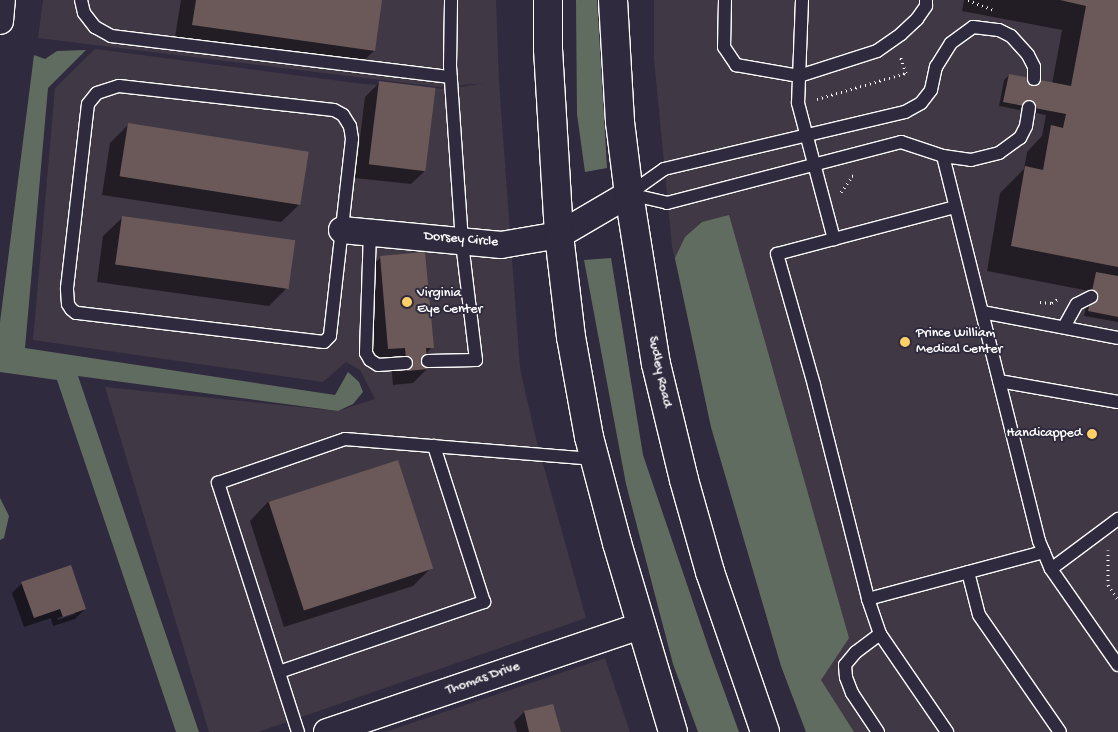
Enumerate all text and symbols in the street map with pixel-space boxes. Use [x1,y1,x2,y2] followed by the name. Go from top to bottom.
[423,228,499,252] street label: Dorsey Circle
[417,286,483,318] place label: Virginia Eye Center
[401,296,413,308] marker: Virginia Eye Center
[916,326,1002,358] place label: Prince William Medical Center
[643,335,675,409] street label: Sudley Road
[898,335,912,349] marker: Prince William Medical Center
[1007,426,1082,442] place label: Handicapped
[1086,428,1098,440] marker: Handicapped
[444,659,522,699] street label: Thomas Drive

